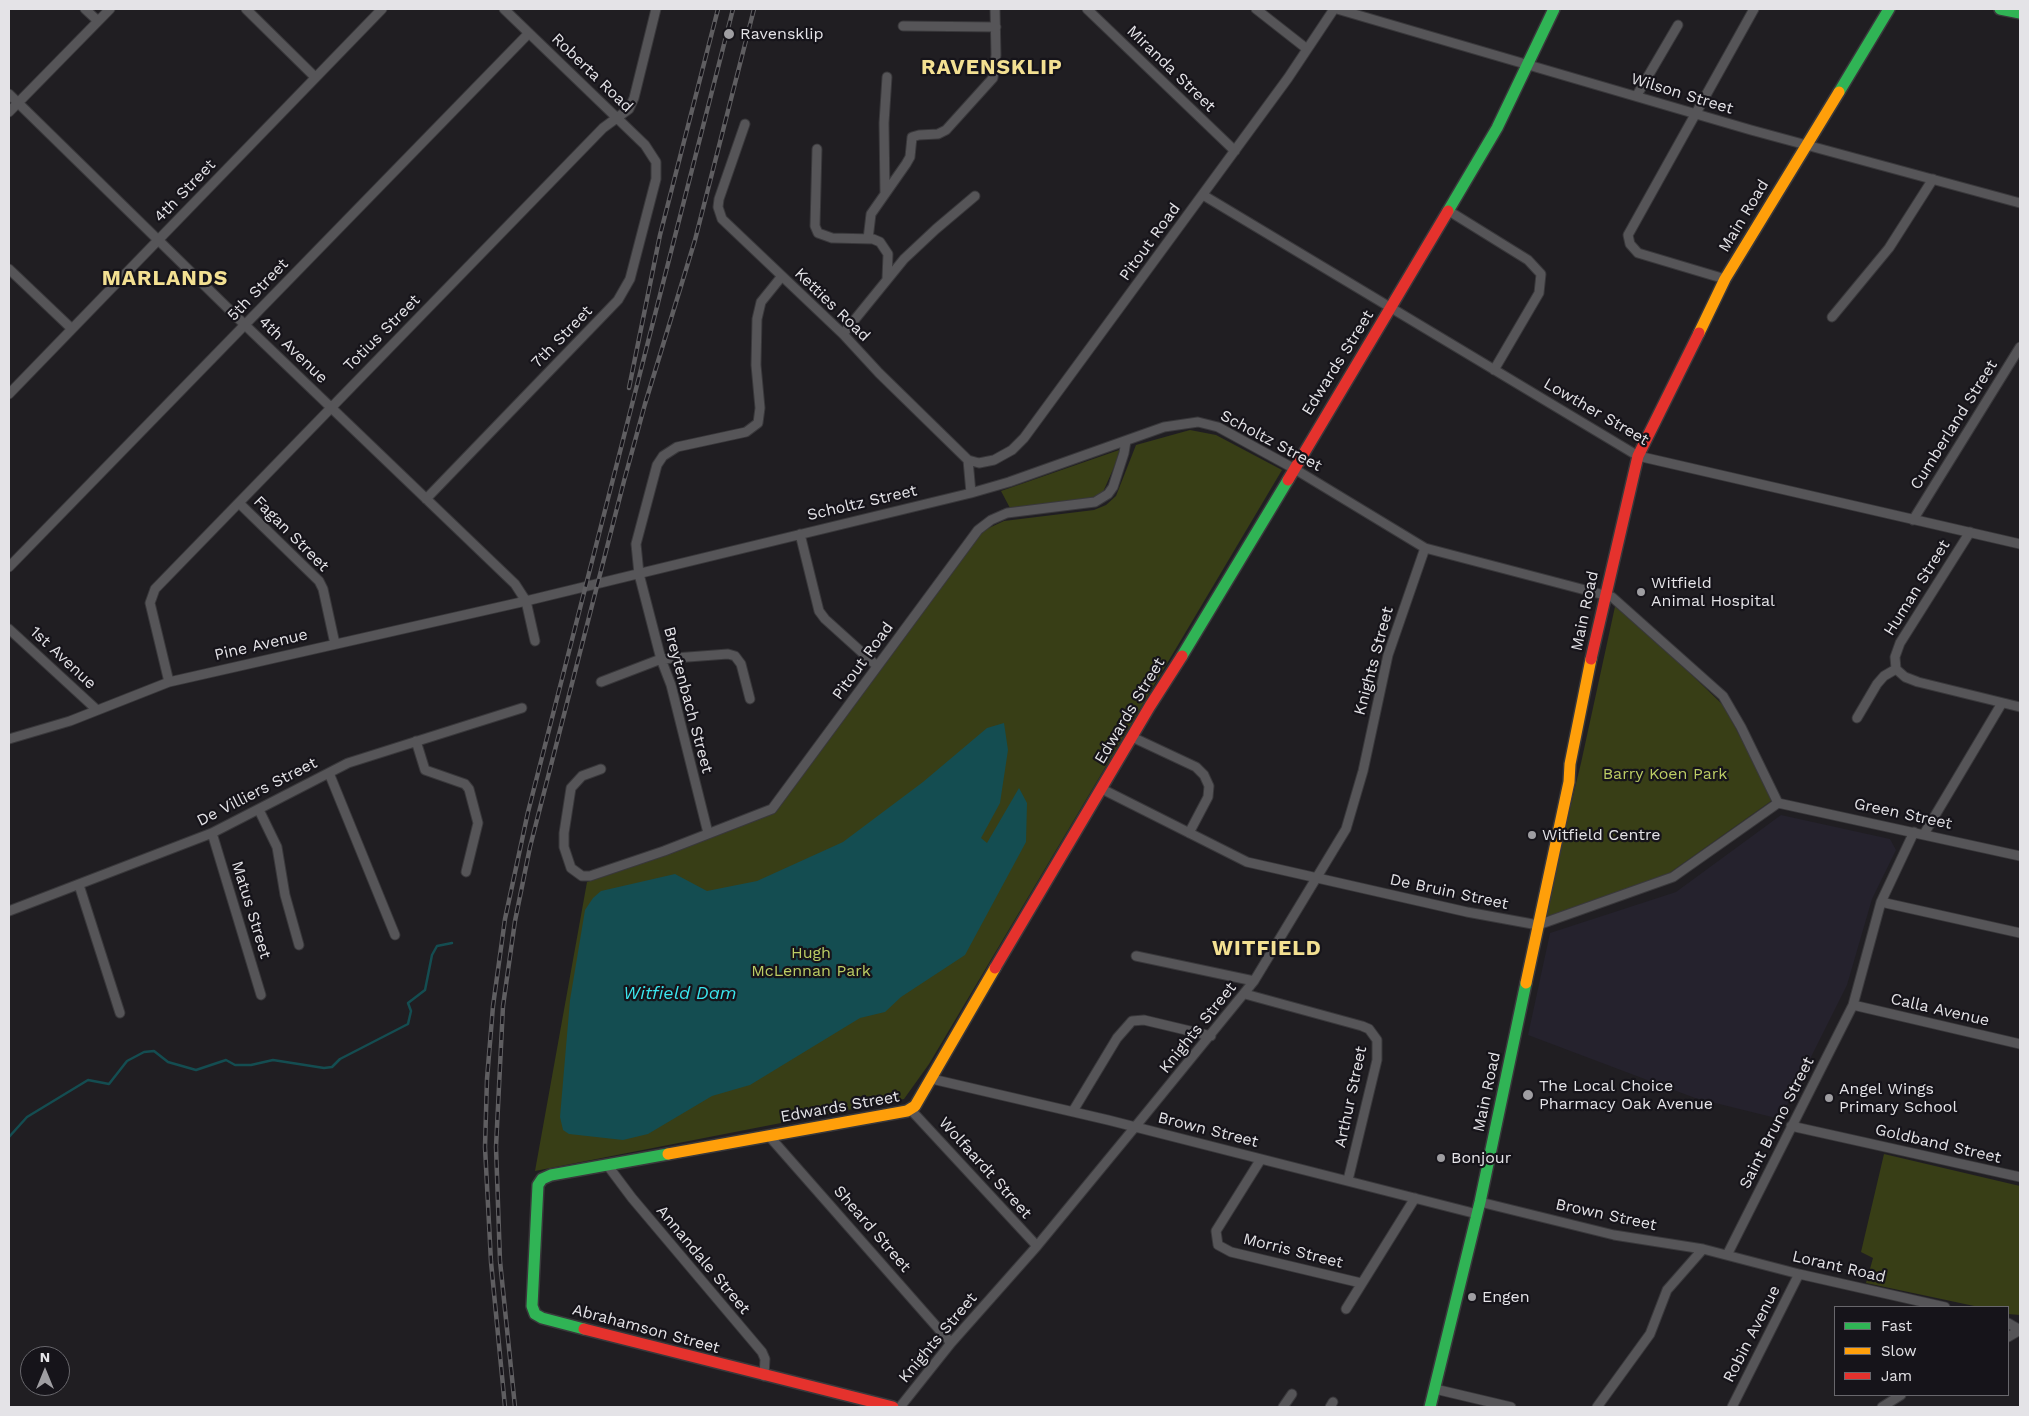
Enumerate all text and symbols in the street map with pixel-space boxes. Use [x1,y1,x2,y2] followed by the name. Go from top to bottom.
[1123,22,1219,116] street label: Miranda Street
[740,24,824,44] place label: Ravensklip
[722,27,736,41] marker: Ravensklip
[547,29,637,117] street label: Roberta Road
[920,55,1064,81] district label: RAVENSKLIP
[1628,69,1736,119] street label: Wilson Street
[150,156,220,226] street label: 4th Street
[1715,176,1773,256] street label: Main Road
[1115,199,1185,285] street label: Pitout Road
[223,255,293,325] street label: 5th Street
[790,264,874,346] street label: Ketties Road
[101,266,229,292] district label: MARLANDS
[340,291,424,375] street label: Totius Street
[528,302,596,372] street label: 7th Street
[1298,307,1378,419] street label: Edwards Street
[255,312,331,388] street label: 4th Avenue
[1906,357,2002,493] street label: Cumberland Street
[1540,374,1652,450] street label: Lowther Street
[1217,406,1325,476] street label: Scholtz Street
[805,481,919,525] street label: Scholtz Street
[249,492,333,576] street label: Fagan Street
[1880,537,1954,639] street label: Human Street
[1567,569,1603,653] street label: Main Road
[1651,573,1775,611] place label: Witfield Animal Hospital
[1635,586,1647,598] marker: Witfield Animal Hospital
[1350,605,1398,717] street label: Knights Street
[828,618,898,704] street label: Pitout Road
[26,623,100,693] street label: 1st Avenue
[659,624,717,776] street label: Breytenbach Street
[212,625,310,665] street label: Pine Avenue
[1091,654,1169,768] street label: Edwards Street
[194,753,320,831] street label: De Villiers Street
[1603,764,1727,784] park label: Barry Koen Park
[1852,794,1954,834] street label: Green Street
[1542,825,1660,845] place label: Witfield Centre
[1526,829,1538,841] marker: Witfield Centre
[227,859,275,961] street label: Matus Street
[1388,870,1510,914] street label: De Bruin Street
[1211,936,1323,962] district label: WITFIELD
[751,943,871,981] park label: Hugh McLennan Park
[1155,979,1241,1077] street label: Knights Street
[623,983,737,1005] water label: Witfield Dam
[1889,989,1991,1031] street label: Calla Avenue
[1331,1045,1371,1149] street label: Arthur Street
[1469,1050,1505,1134] street label: Main Road
[1735,1054,1819,1192] street label: Saint Bruno Street
[1539,1076,1713,1114] place label: The Local Choice Pharmacy Oak Avenue
[1839,1079,1957,1117] place label: Angel Wings Primary School
[779,1087,901,1127] street label: Edwards Street
[1521,1088,1535,1102] marker: The Local Choice Pharmacy Oak Avenue
[1823,1092,1835,1104] marker: Angel Wings Primary School
[1156,1108,1260,1152] street label: Brown Street
[934,1113,1036,1223] street label: Wolfaardt Street
[1873,1120,2003,1168] street label: Goldband Street
[1451,1148,1511,1168] place label: Bonjour
[1435,1152,1447,1164] marker: Bonjour
[829,1182,915,1276] street label: Sheard Street
[1554,1195,1658,1235] street label: Brown Street
[652,1202,754,1318] street label: Annandale Street
[1241,1229,1345,1273] street label: Morris Street
[1790,1247,1888,1287] street label: Lorant Road
[1719,1282,1785,1386] street label: Robin Avenue
[1482,1287,1530,1307] place label: Engen
[895,1289,981,1387] street label: Knights Street
[1466,1291,1478,1303] marker: Engen
[570,1300,722,1358] street label: Abrahamson Street
[1834,1306,2009,1396] legend
[1881,1317,1912,1335] text: Fast
[1881,1342,1917,1360] text: Slow
[20,1346,70,1396] north arrow
[40,1349,50,1365] text: N
[1881,1367,1912,1385] text: Jam

